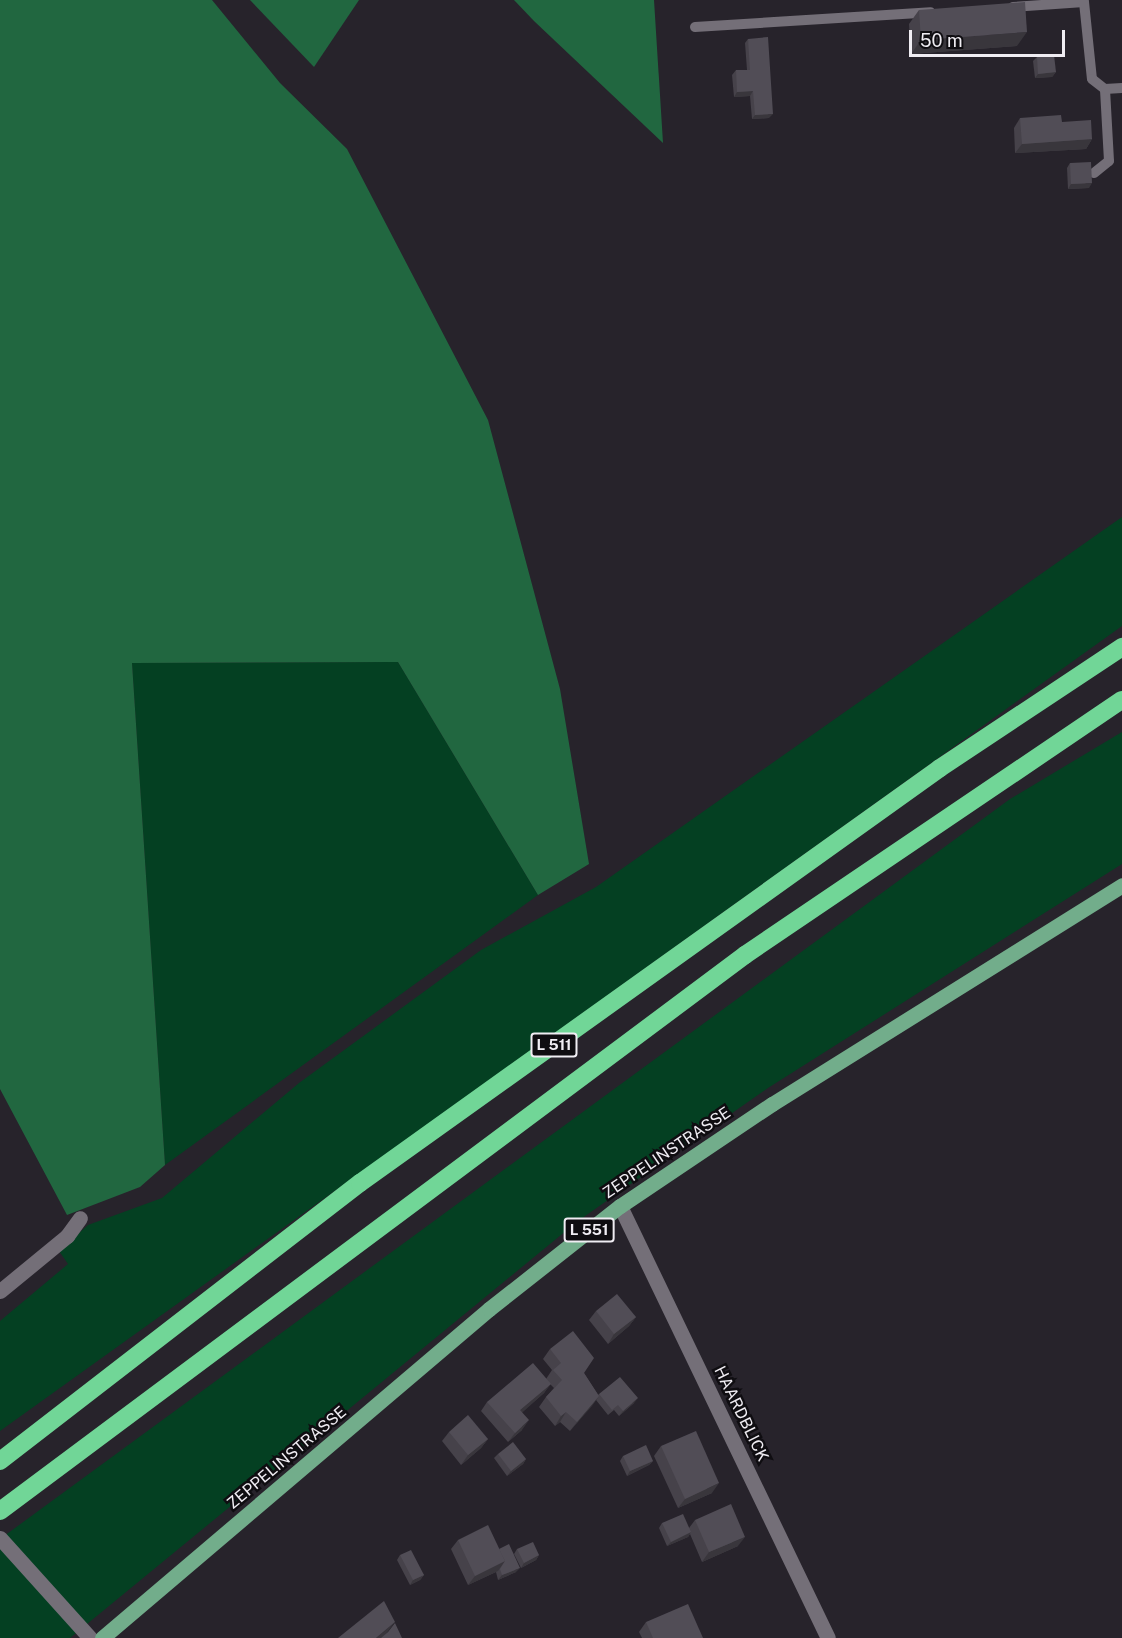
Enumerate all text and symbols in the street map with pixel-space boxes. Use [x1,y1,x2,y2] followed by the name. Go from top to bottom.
[912,18,1068,56] scale bar
[920,30,963,51] text: 50 m
[530,1033,578,1057] road number: L 511
[600,1103,734,1203] street label: ZEPPELINSTRASSE
[564,1218,614,1242] road number: L 551
[710,1363,772,1465] street label: HAARDBLICK
[223,1402,351,1514] street label: ZEPPELINSTRASSE

